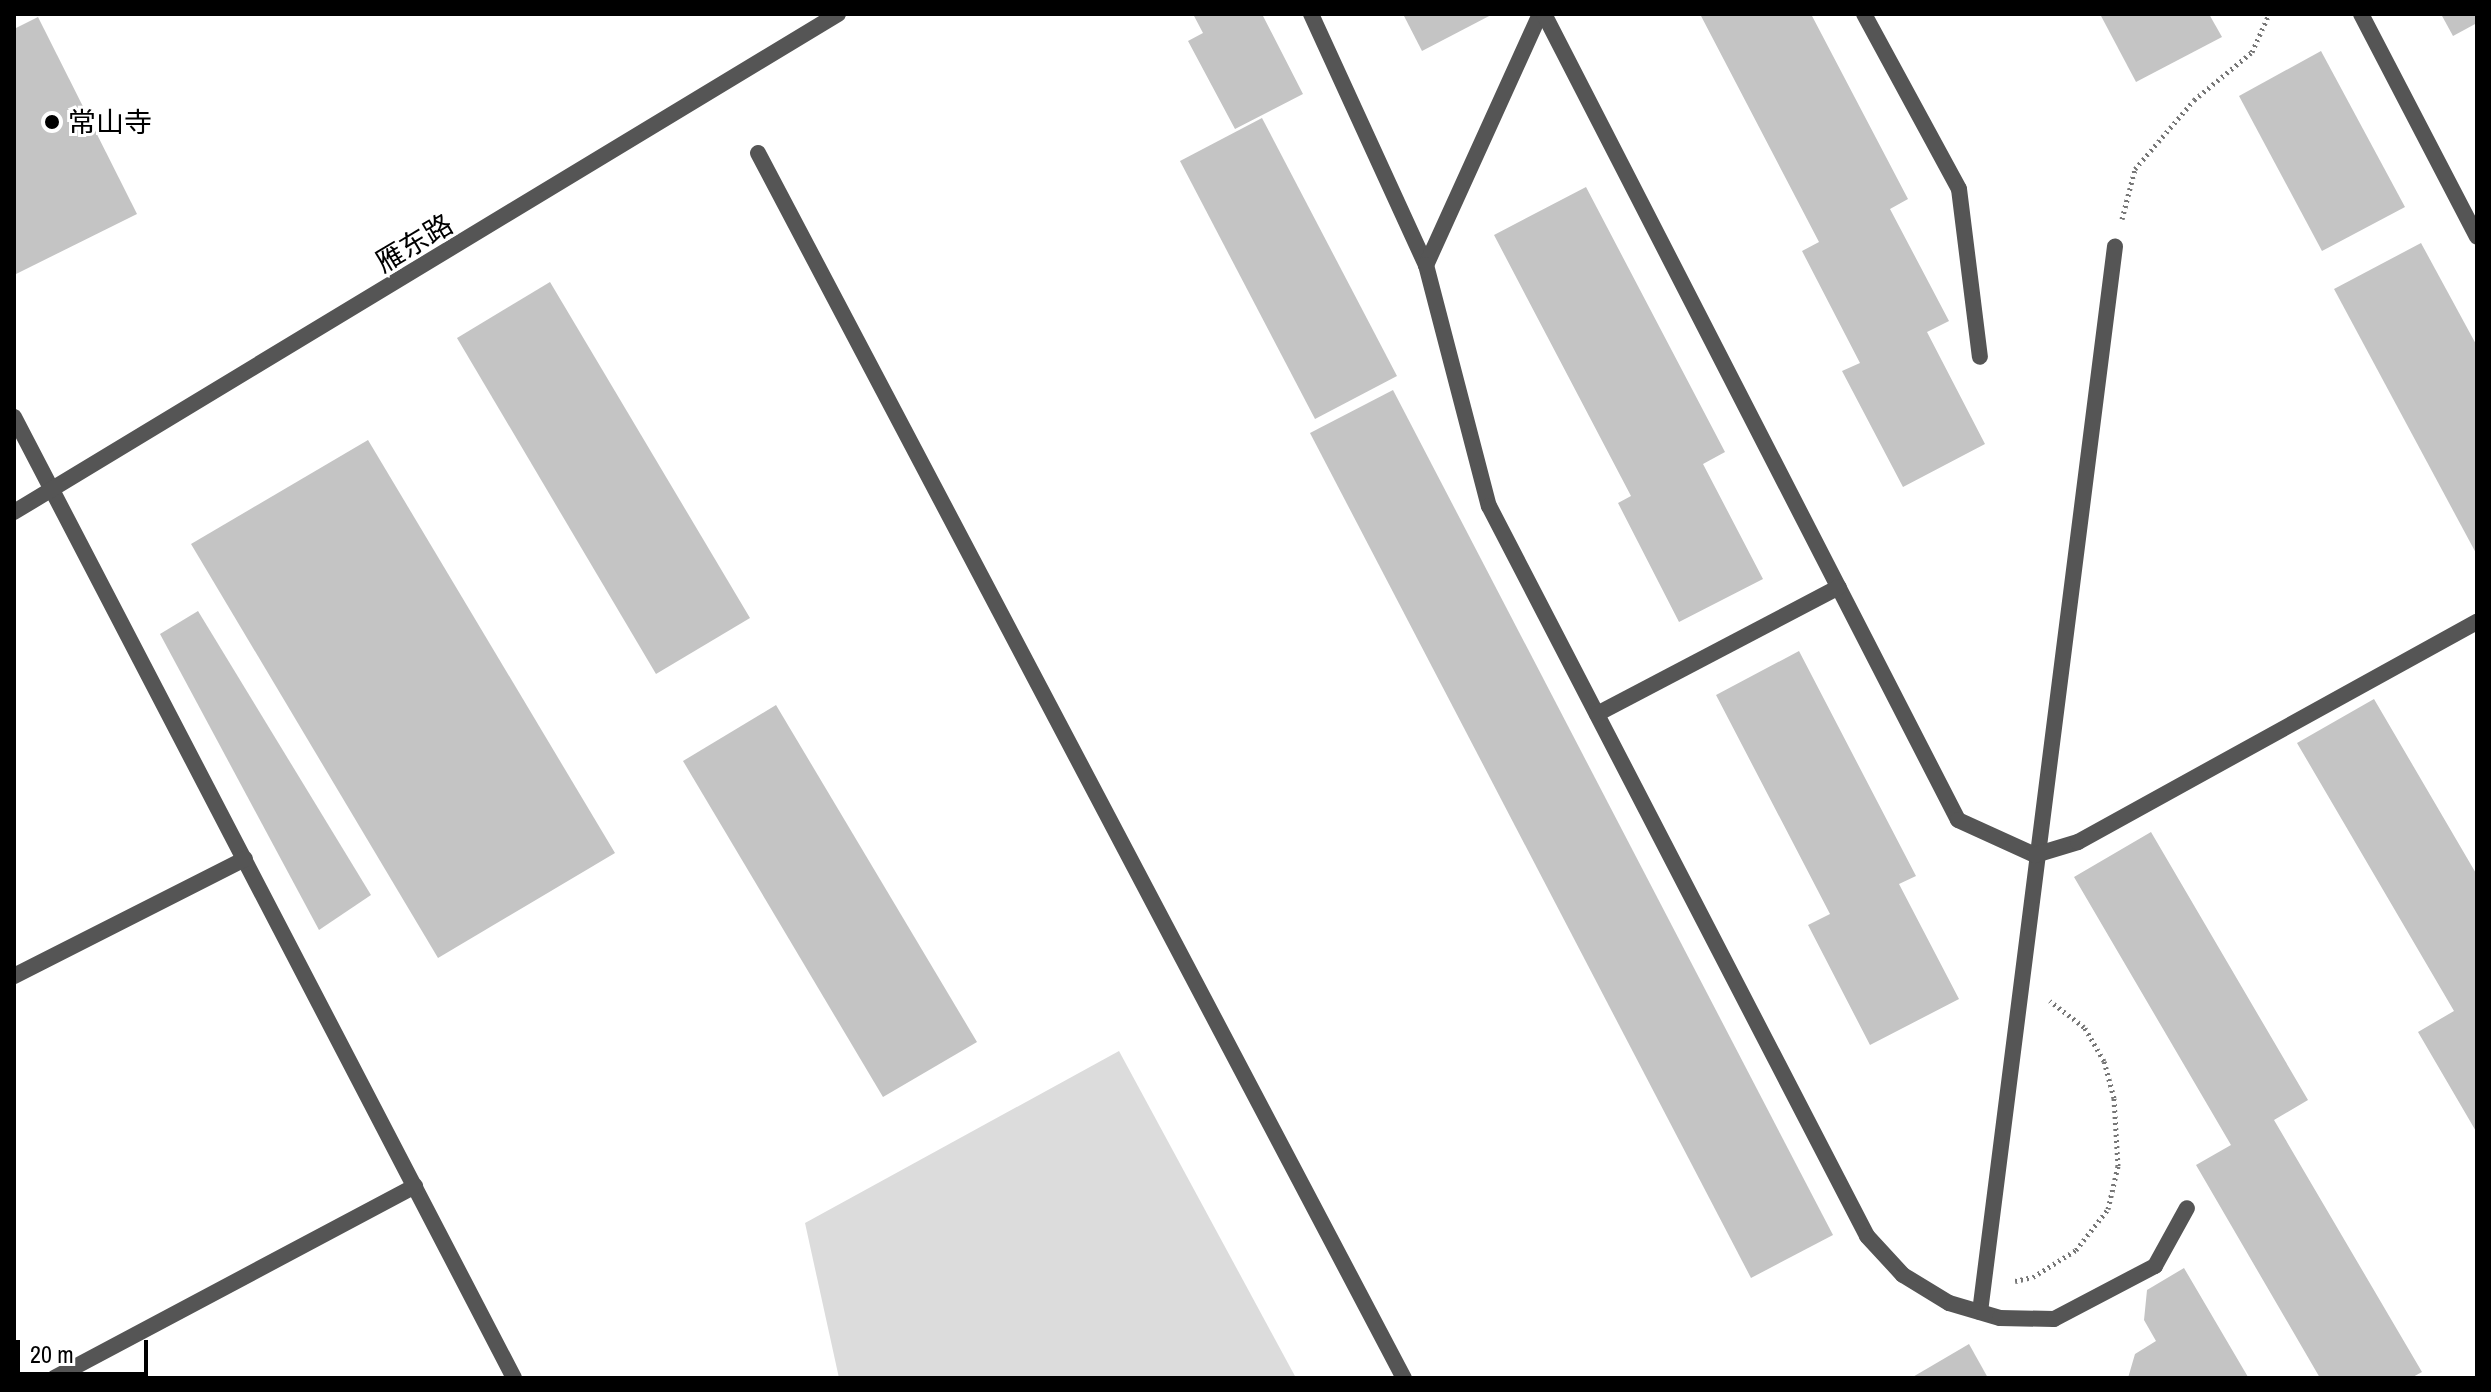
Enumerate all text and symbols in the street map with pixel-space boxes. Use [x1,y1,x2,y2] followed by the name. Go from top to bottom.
[68,105,152,139] place label: 常山寺
[43,113,61,131] marker: 常山寺
[369,207,459,279] street label: 雁东路
[20,1324,152,1374] scale bar
[30,1338,74,1370] text: 20 m

